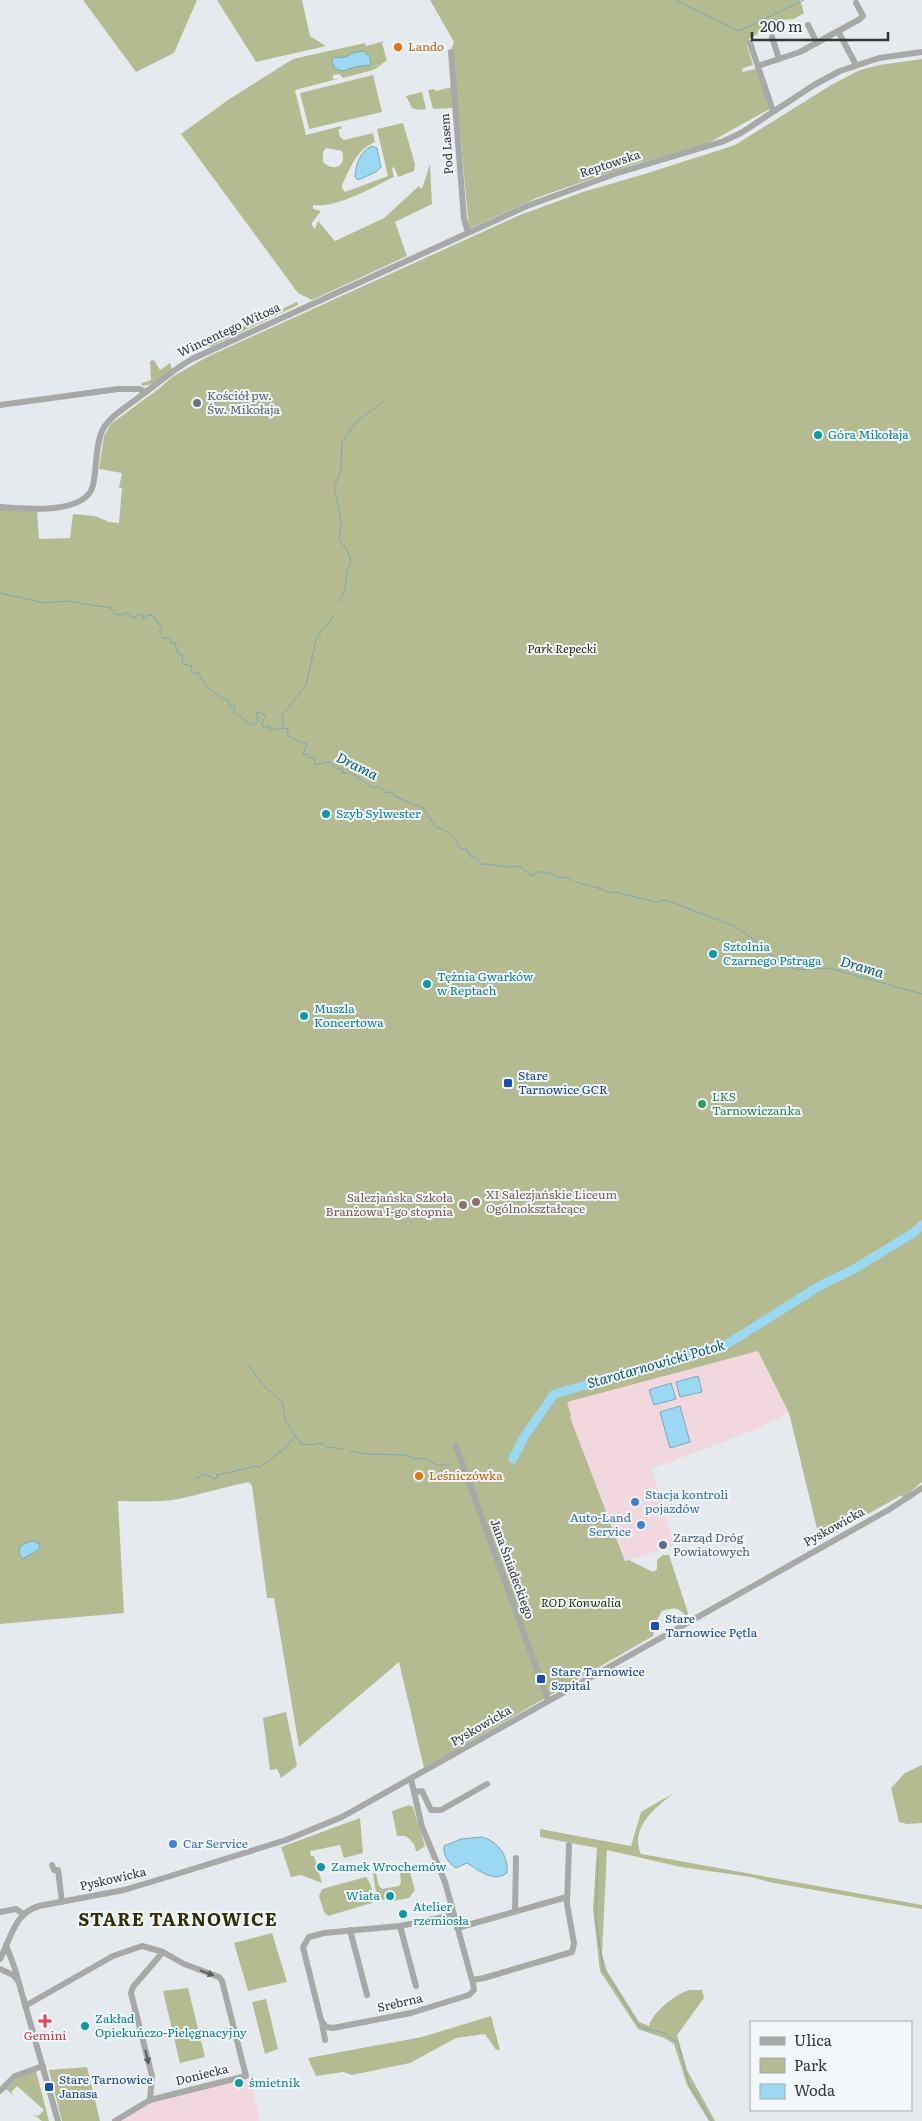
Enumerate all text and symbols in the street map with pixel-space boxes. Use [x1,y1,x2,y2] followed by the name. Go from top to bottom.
[752,10,888,42] scale bar
[760,14,803,37] text: 200 m
[408,37,444,55] place label: Lando
[392,41,404,53] marker: Lando
[435,113,457,175] street label: Pod Lasem
[577,145,643,181] street label: Reptowska
[174,297,283,361] street label: Wincentego Witosa
[207,386,281,418] place label: Kościół pw. Św. Mikołaja
[191,397,203,409] marker: Kościół pw. Św. Mikołaja
[828,425,909,443] place label: Góra Mikołaja
[812,429,824,441] marker: Góra Mikołaja
[527,639,597,657] park label: Park Repecki
[333,746,382,784] water label: Drama
[336,804,421,822] place label: Szyb Sylwester
[320,808,332,820] marker: Szyb Sylwester
[723,937,822,969] place label: Sztolnia Czarnego Pstrąga
[707,948,719,960] marker: Sztolnia Czarnego Pstrąga
[838,950,886,982] water label: Drama
[437,967,534,999] place label: Tężnia Gwarków w Reptach
[421,978,433,990] marker: Tężnia Gwarków w Reptach
[314,999,384,1031] place label: Muszla Koncertowa
[298,1010,310,1022] marker: Muszla Koncertowa
[518,1066,608,1098] place label: Stare Tarnowice GCR
[502,1077,514,1089] marker: Stare Tarnowice GCR
[712,1087,802,1119] place label: LKS Tarnowiczanka
[696,1098,708,1110] marker: LKS Tarnowiczanka
[486,1185,618,1217] place label: XI Salezjańskie Liceum Ogólnokształcące
[326,1188,454,1220] place label: Salezjańska Szkoła Branżowa I-go stopnia
[470,1196,482,1208] marker: XI Salezjańskie Liceum Ogólnokształcące
[457,1199,469,1211] marker: Salezjańska Szkoła Branżowa I-go stopnia
[585,1334,727,1392] water label: Starotarnowicki Potok
[429,1466,503,1484] place label: Leśniczówka
[413,1470,425,1482] marker: Leśniczówka
[645,1485,728,1517] place label: Stacja kontroli pojazdów
[629,1496,641,1508] marker: Stacja kontroli pojazdów
[800,1502,868,1550] street label: Pyskowicka
[570,1508,632,1540] place label: Auto-Land Service
[486,1516,539,1621] street label: Jana Śniadeckiego
[635,1519,647,1531] marker: Auto-Land Service
[673,1528,750,1560] place label: Zarząd Dróg Powiatowych
[657,1539,669,1551] marker: Zarząd Dróg Powiatowych
[541,1593,621,1611] park label: ROD Konwalia
[665,1609,758,1641] place label: Stare Tarnowice Pętla
[649,1620,661,1632] marker: Stare Tarnowice Pętla
[551,1662,645,1694] place label: Stare Tarnowice Szpital
[535,1673,547,1685] marker: Stare Tarnowice Szpital
[447,1700,515,1750] street label: Pyskowicka
[183,1834,248,1852] place label: Car Service
[167,1838,179,1850] marker: Car Service
[331,1857,447,1875] place label: Zamek Wrochemów
[315,1861,327,1873] marker: Zamek Wrochemów
[78,1862,148,1894] street label: Pyskowicka
[346,1886,381,1904] place label: Wiata
[384,1890,396,1902] marker: Wiata
[413,1897,470,1929] place label: Atelier rzemiosła
[78,1905,278,1932] district label: STARE TARNOWICE
[397,1908,409,1920] marker: Atelier rzemiosła
[200,1969,215,1977] one-way arrow
[375,1988,425,2016] street label: Srebrna
[95,2009,247,2041] place label: Zakład Opiekuńczo-Pielęgnacyjny
[39,2015,51,2027] marker: Gemini
[79,2020,91,2032] marker: Zakład Opiekuńczo-Pielęgnacyjny
[750,2021,912,2111] legend
[24,2026,66,2044] place label: Gemini
[794,2028,833,2051] text: Ulica
[143,2049,151,2064] one-way arrow
[794,2053,828,2076] text: Park
[173,2059,231,2089] street label: Doniecka
[59,2070,153,2102] place label: Stare Tarnowice Janasa
[249,2073,301,2091] place label: śmietnik
[233,2077,245,2089] marker: śmietnik
[794,2078,836,2101] text: Woda
[43,2081,55,2093] marker: Stare Tarnowice Janasa

